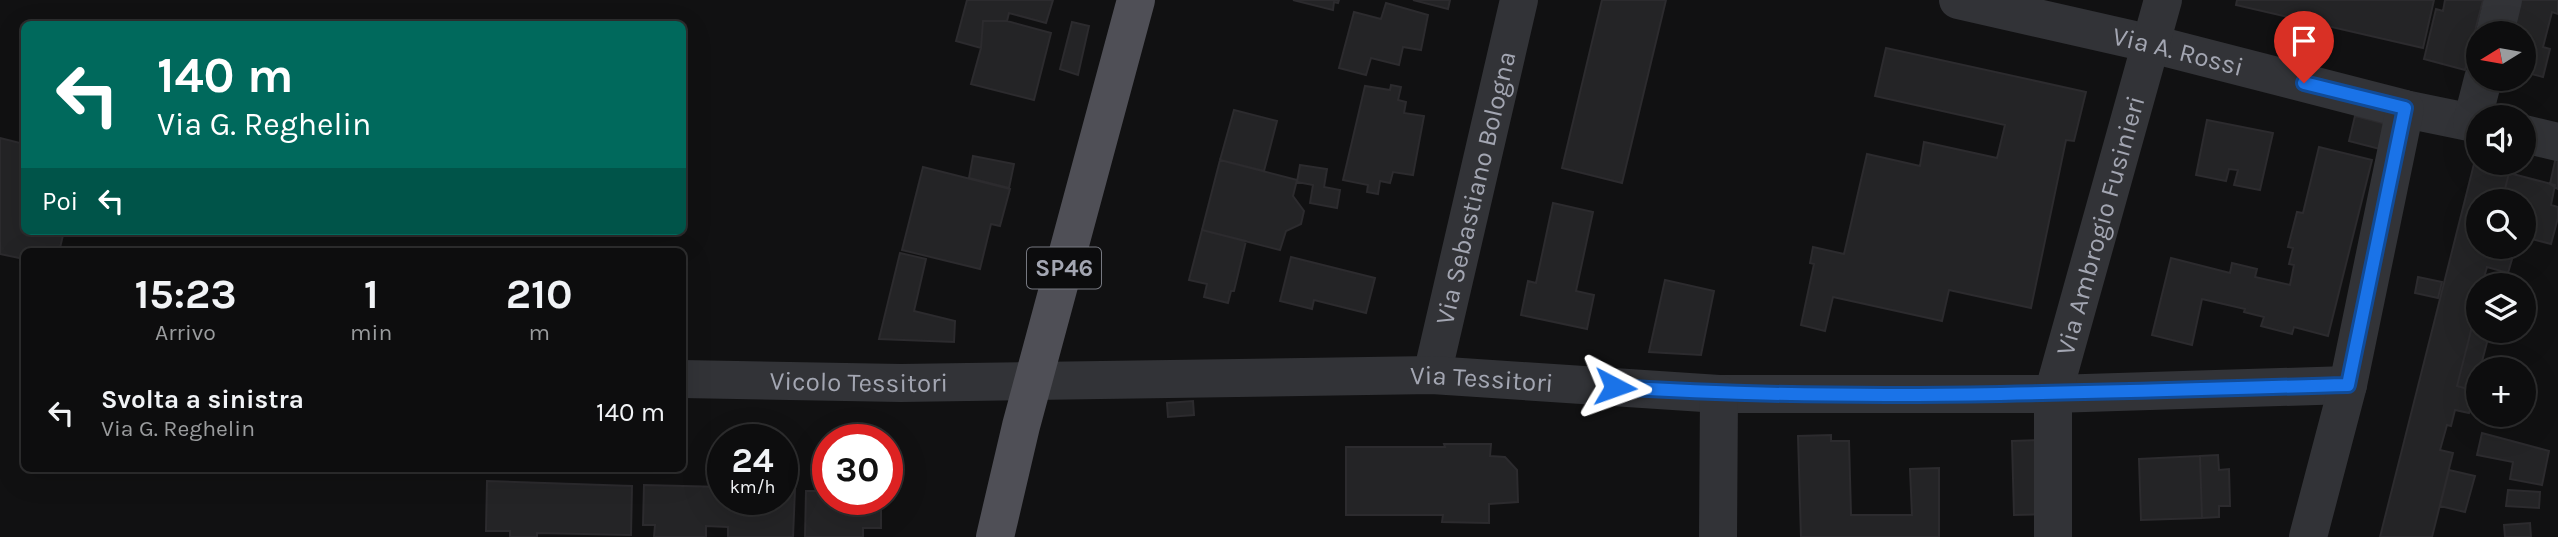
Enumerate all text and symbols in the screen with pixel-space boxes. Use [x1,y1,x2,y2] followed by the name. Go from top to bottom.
[2274,11,2334,83] pin
[2110,21,2247,83] street label: Via A. Rossi
[2466,21,2536,91] north arrow
[2466,21,2536,427] map controls
[2285,22,2323,60] icon: arrive
[157,47,294,104] text: 140 m
[1429,48,1523,328] street label: Via Sebastiano Bologna
[42,49,133,140] icon: left
[2050,92,2152,359] street label: Via Ambrogio Fusinieri
[2466,105,2536,175] button: sound
[157,106,371,143] text: Via G. Reghelin
[92,182,130,220] icon: left
[42,186,78,217] text: Poi
[2466,189,2536,259] button: search
[1027,247,1101,288] road number: SP46
[134,269,237,319] text: 15:23
[364,269,379,319] text: 1
[506,269,573,319] text: 210
[2466,273,2536,343] button: layers
[155,319,216,346] text: Arrivo
[350,319,392,346] text: min
[528,319,550,346] text: m
[1578,350,1652,424] position arrow
[2466,357,2536,427] button: +
[1410,360,1554,399] street label: Via Tessitori
[769,366,948,399] street label: Vicolo Tessitori
[101,384,304,415] text: Svolta a sinistra
[42,394,80,432] icon: left
[596,397,665,428] text: 140 m
[101,415,255,442] text: Via G. Reghelin
[812,424,903,515] speed limit sign: 30
[732,440,774,481] text: 24
[730,476,775,498] text: km/h

